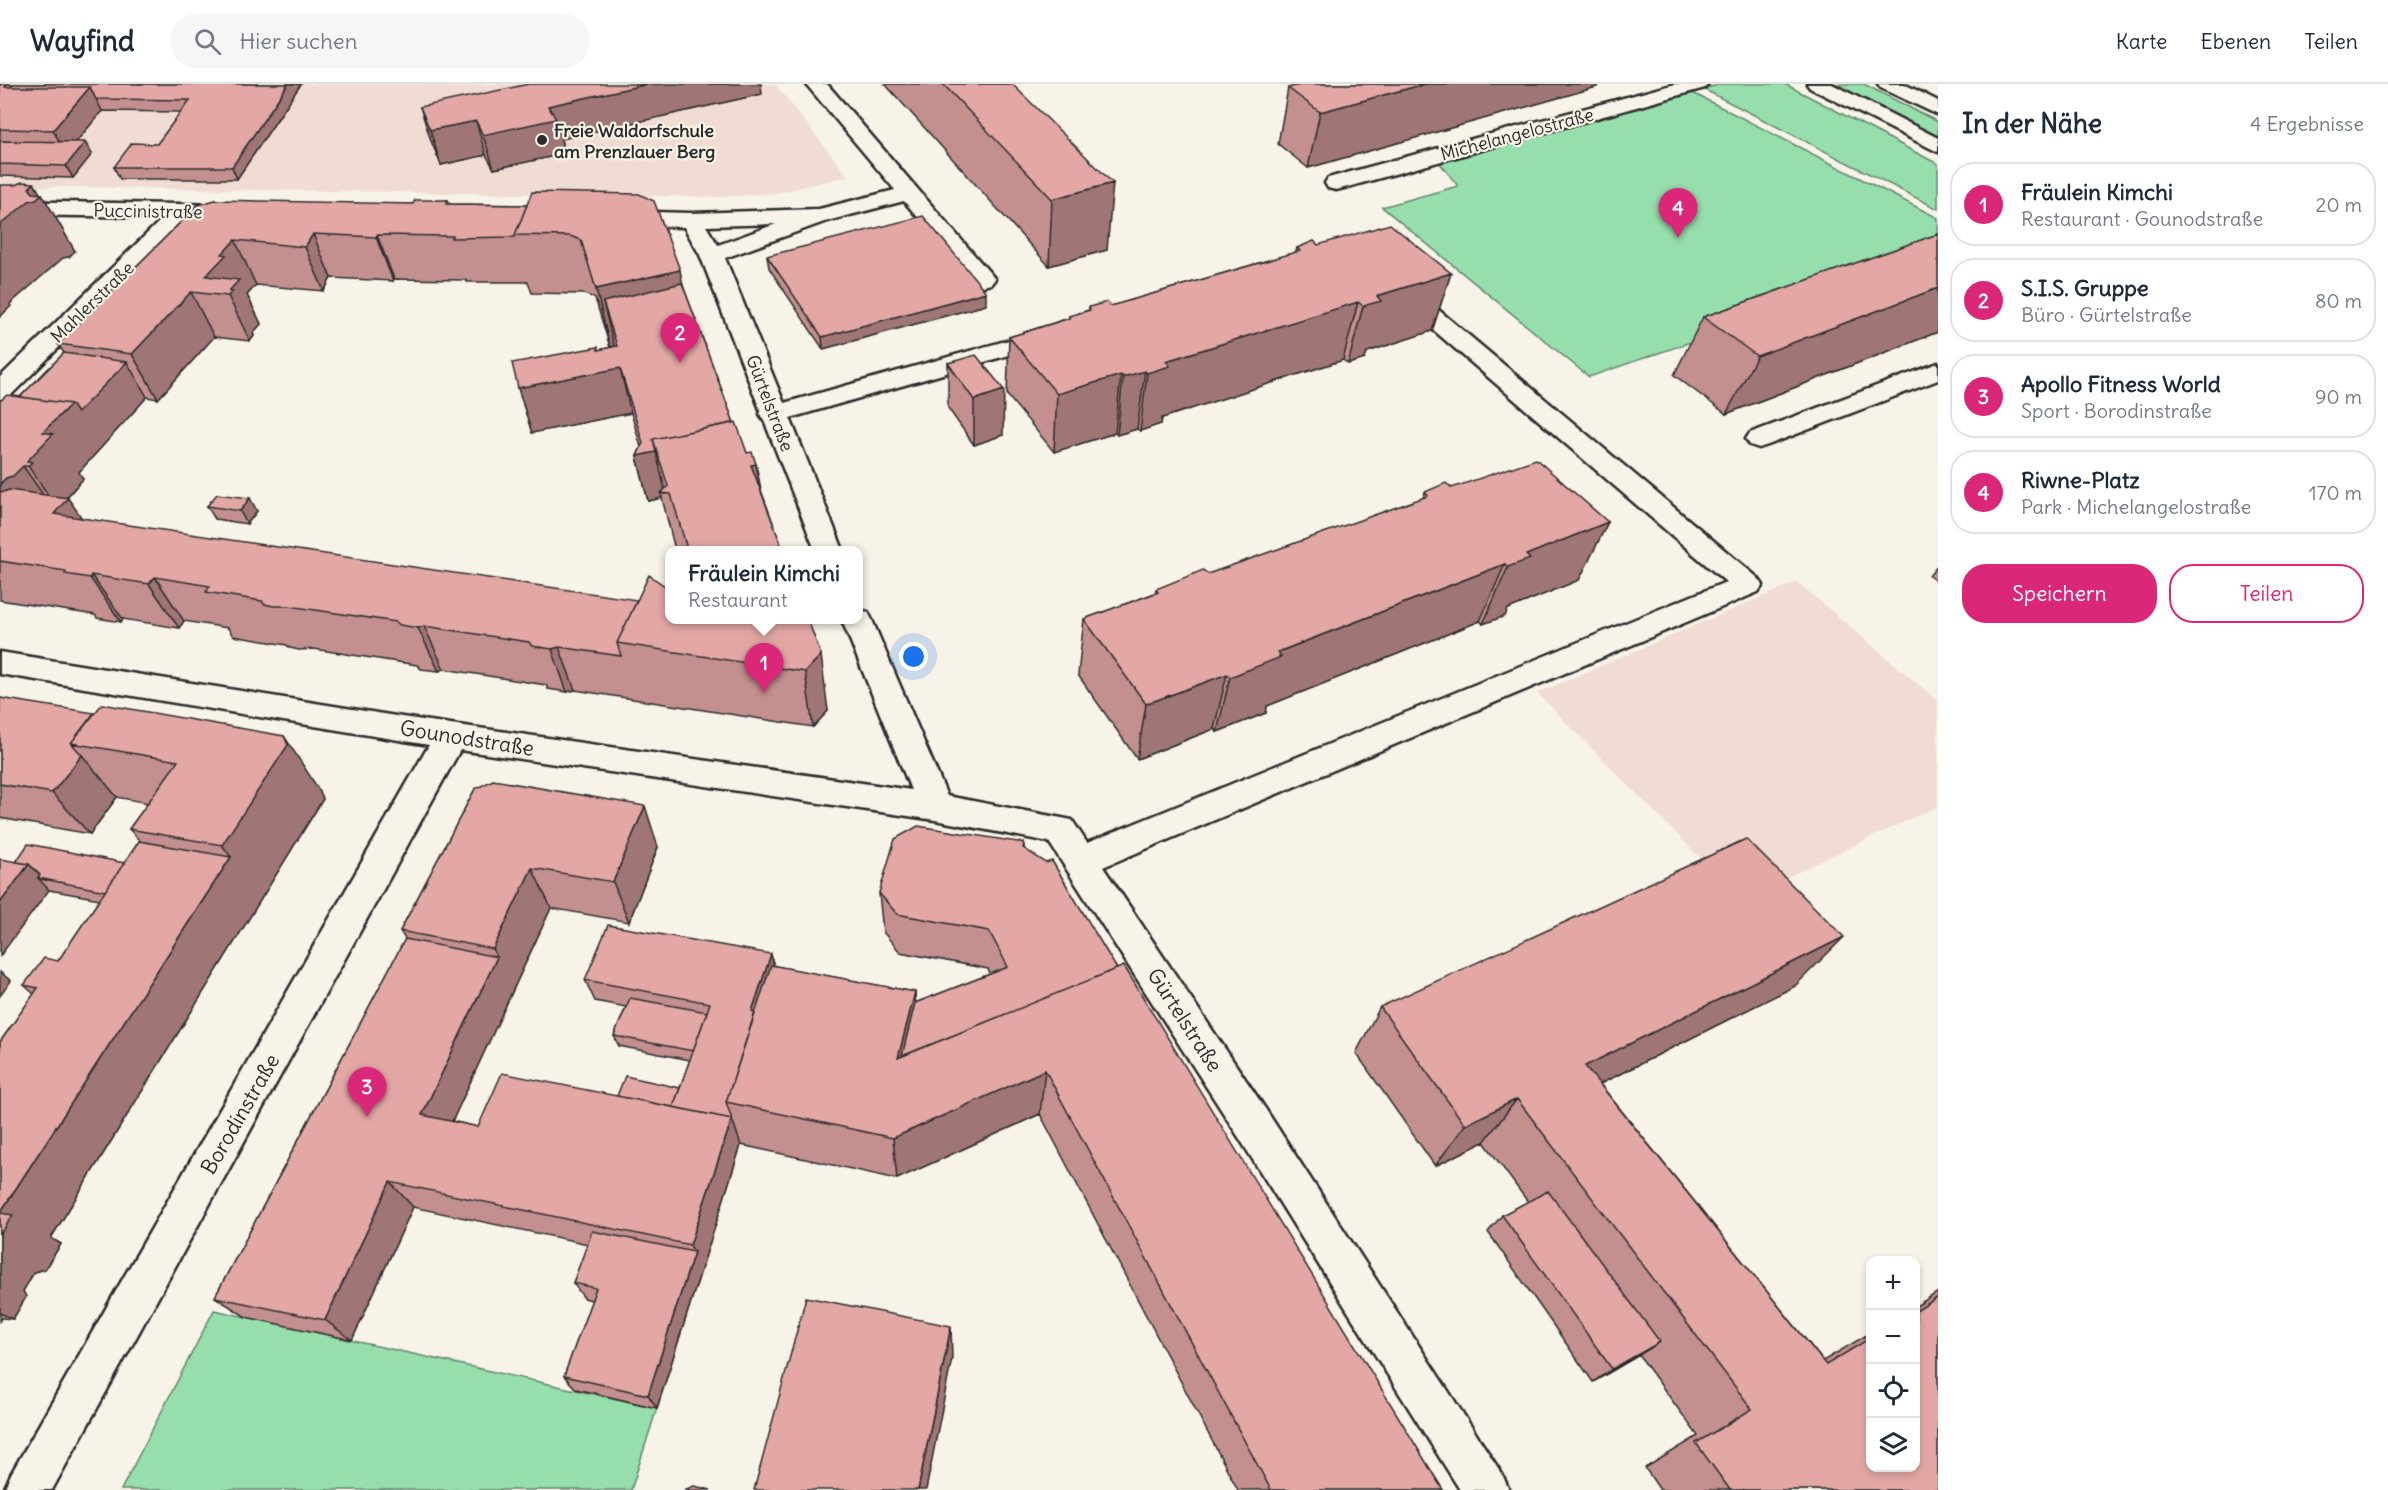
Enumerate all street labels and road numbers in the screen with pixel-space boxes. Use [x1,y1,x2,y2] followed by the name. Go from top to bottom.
[1438,102,1596,166] street label: Michelangelostraße
[93,199,203,223] street label: Puccinistraße
[45,256,139,348] street label: Mahlerstraße
[741,351,799,455] street label: Gürtelstraße
[398,714,536,762] street label: Gounodstraße
[1141,963,1229,1077] street label: Gürtelstraße
[195,1049,285,1179] street label: Borodinstraße

